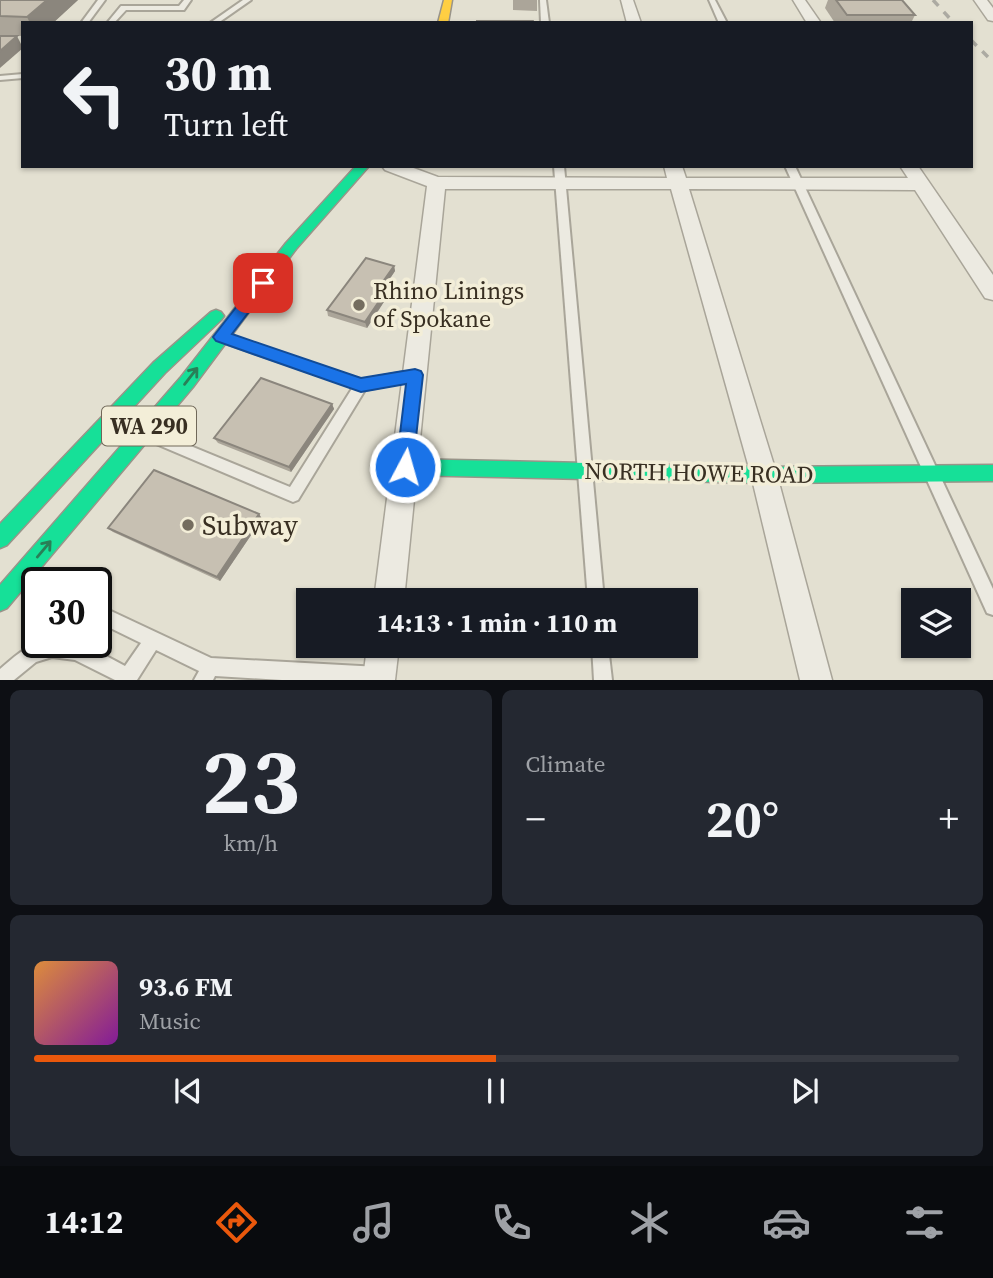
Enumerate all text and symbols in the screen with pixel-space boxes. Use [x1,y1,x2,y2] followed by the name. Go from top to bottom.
[164,39,272,106] text: 30 m
[49,49,140,140] icon: left
[164,103,288,147] text: Turn left
[233,253,293,313] pin
[244,264,282,302] icon: arrive
[373,274,524,335] place label: Rhino Linings of Spokane
[351,297,367,313] marker: Rhino Linings of Spokane
[184,367,199,385] one-way arrow
[102,406,196,446] road number: WA 290
[368,430,442,504] position arrow
[584,454,814,491] street label: NORTH HOWE ROAD
[202,506,298,544] place label: Subway
[180,517,196,533] marker: Subway
[36,541,52,559] one-way arrow
[21,567,112,658] speed limit sign: 30
[901,588,971,658] map controls
[901,588,971,658] button: layers
[377,605,617,641] text: 14:13 · 1 min · 110 m
[201,719,300,843] text: 23
[526,748,605,780] text: Climate
[706,783,779,854] text: 20°
[526,793,546,845] text: −
[939,793,959,845] text: +
[223,827,278,859] text: km/h
[139,969,233,1005] text: 93.6 FM
[139,1005,201,1037] text: Music
[169,1072,207,1110] icon: previous
[477,1072,515,1110] icon: pause
[786,1072,824,1110] icon: next
[212,1198,261,1247] icon: directions
[349,1198,398,1247] icon: music
[487,1198,536,1247] icon: phone
[625,1198,674,1247] icon: climate
[762,1198,811,1247] icon: car
[900,1198,949,1247] icon: filters
[44,1200,123,1244] text: 14:12

